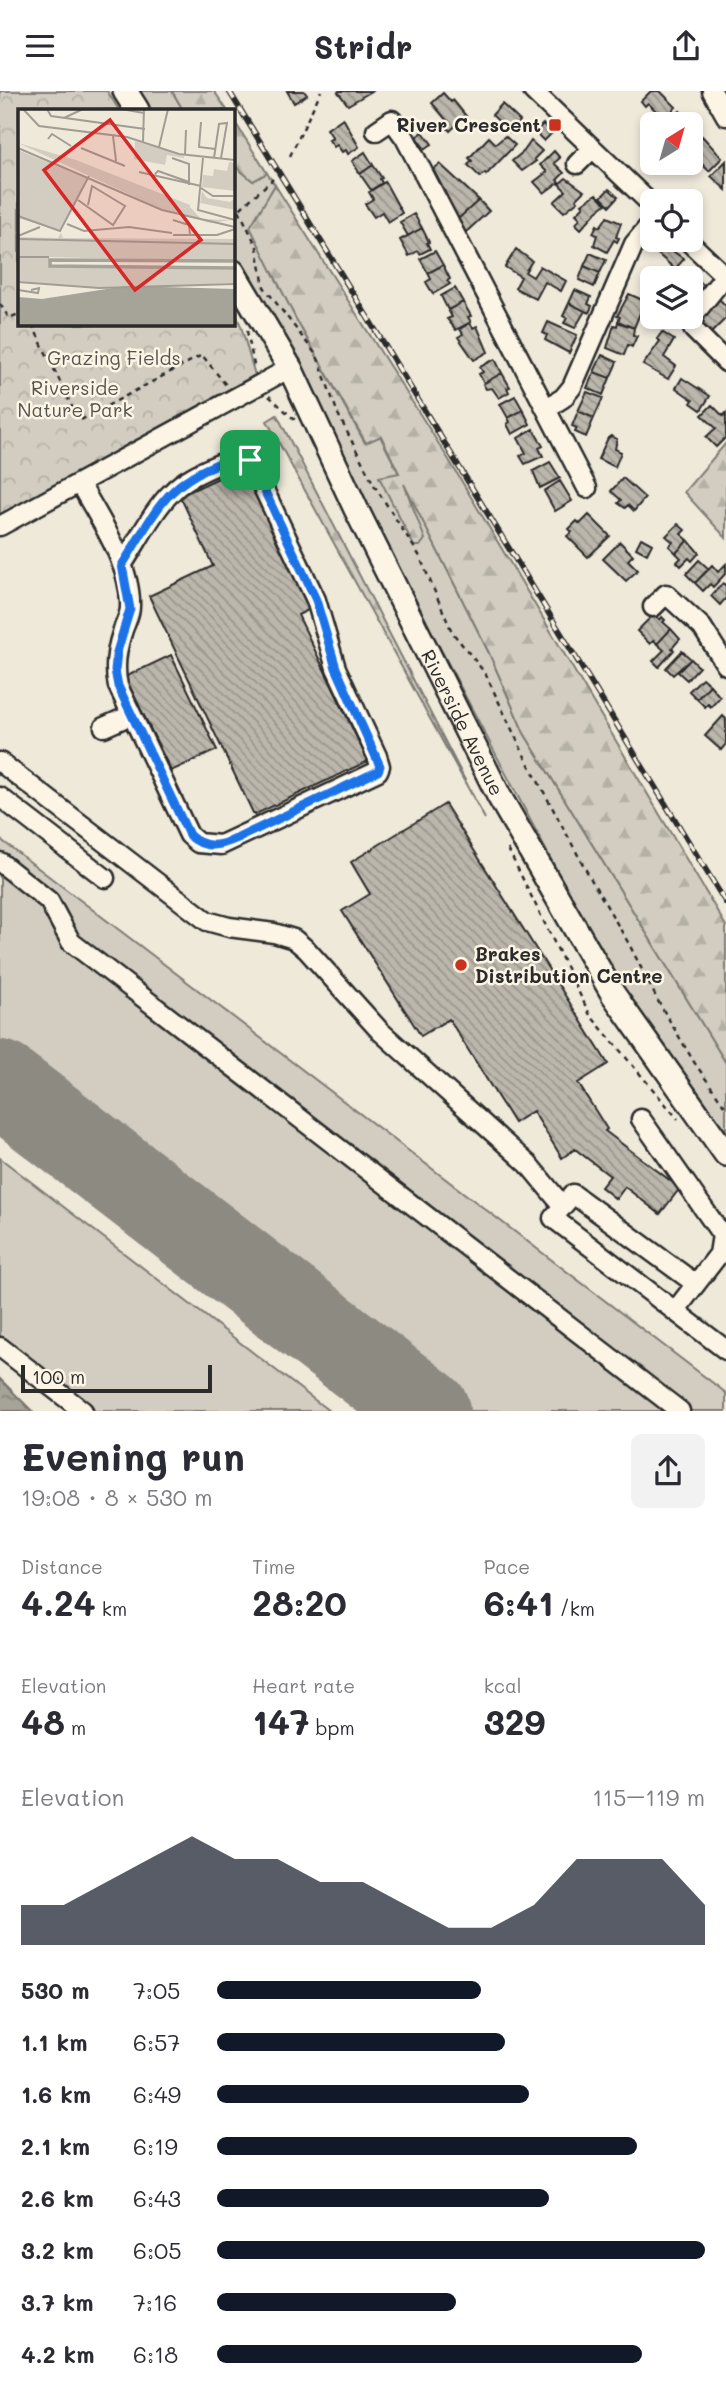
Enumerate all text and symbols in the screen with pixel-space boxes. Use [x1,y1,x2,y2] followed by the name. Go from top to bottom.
[314,25,412,67] text: Stridr
[21,27,59,65] icon: menu
[667,27,705,65] icon: share
[18,109,234,325] inset map
[396,112,541,137] place label: River Crescent
[640,112,704,175] north arrow
[640,112,703,329] map controls
[547,117,563,133] marker: River Crescent
[640,189,703,252] button: locate
[640,266,703,329] button: layers
[47,345,181,370] park label: Grazing Fields
[17,375,133,422] park label: Riverside Nature Park
[220,430,280,490] pin
[231,441,269,479] icon: arrive
[416,645,510,800] street label: Riverside Avenue
[475,941,662,988] place label: Brakes Distribution Centre
[453,957,469,973] marker: Brakes Distribution Centre
[21,1362,212,1394] scale bar
[32,1364,85,1389] text: 100 m
[21,1431,245,1481] text: Evening run
[631,1434,705,1508] button: share
[21,1482,213,1512] text: 19:08 · 8 × 530 m
[21,1554,103,1579] text: Distance
[252,1554,296,1579] text: Time
[484,1554,530,1579] text: Pace
[21,1579,96,1625] text: 4.24
[252,1579,347,1625] text: 28:20
[484,1579,554,1625] text: 6:41
[96,1596,127,1621] text: km
[554,1596,595,1621] text: /km
[21,1673,106,1698] text: Elevation
[252,1673,355,1698] text: Heart rate
[484,1673,522,1698] text: kcal
[21,1698,65,1744] text: 48
[252,1698,310,1744] text: 147
[484,1698,545,1744] text: 329
[65,1715,86,1740] text: m
[310,1715,355,1740] text: bpm
[21,1782,124,1812] text: Elevation
[592,1782,705,1812] text: 115–119 m
[21,1975,90,2005] text: 530 m
[133,1975,181,2005] text: 7:05
[21,2027,87,2057] text: 1.1 km
[133,2027,180,2057] text: 6:57
[21,2079,91,2109] text: 1.6 km
[133,2079,181,2109] text: 6:49
[21,2131,90,2161] text: 2.1 km
[133,2131,178,2161] text: 6:19
[21,2183,94,2213] text: 2.6 km
[133,2183,181,2213] text: 6:43
[21,2235,94,2265] text: 3.2 km
[133,2235,182,2265] text: 6:05
[21,2287,94,2317] text: 3.7 km
[133,2287,177,2317] text: 7:16
[21,2339,94,2369] text: 4.2 km
[133,2339,178,2369] text: 6:18

